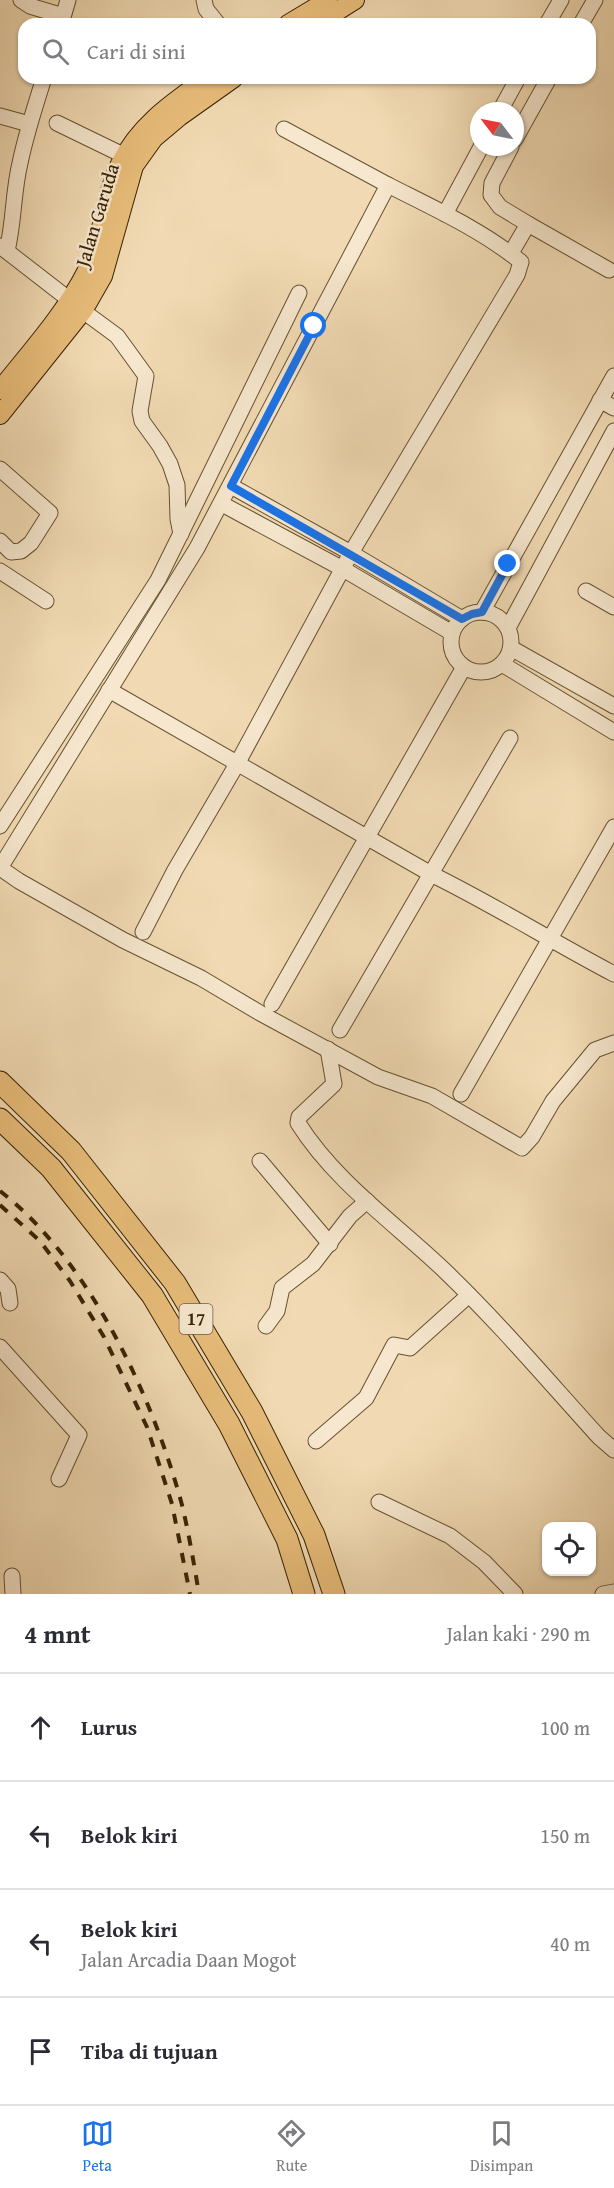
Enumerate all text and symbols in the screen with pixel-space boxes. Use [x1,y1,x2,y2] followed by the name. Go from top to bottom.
[18,18,596,84] search box
[39,35,72,68] icon: search
[87,35,186,67] text: Cari di sini
[470,102,524,156] north arrow
[66,159,126,273] street label: Jalan Garuda
[300,312,326,338] route start
[494,550,520,576] route end
[180,1304,212,1334] road number: 17
[542,1522,596,1576] map controls
[542,1522,596,1576] button: locate
[24,1614,91,1653] text: 4 mnt
[446,1619,590,1648] text: Jalan kaki · 290 m
[24,1711,57,1744] icon: ahead
[81,1711,137,1743] text: Lurus
[540,1713,590,1742] text: 100 m
[24,1819,57,1852] icon: left
[81,1819,178,1851] text: Belok kiri
[540,1821,590,1850] text: 150 m
[81,1913,178,1945] text: Belok kiri
[24,1927,57,1960] icon: left
[550,1929,590,1958] text: 40 m
[81,1945,297,1974] text: Jalan Arcadia Daan Mogot
[24,2035,57,2068] icon: arrive
[81,2035,218,2067] text: Tiba di tujuan
[81,2117,114,2177] tab: Peta
[275,2117,308,2177] tab: Rute
[470,2117,533,2177] tab: Disimpan

